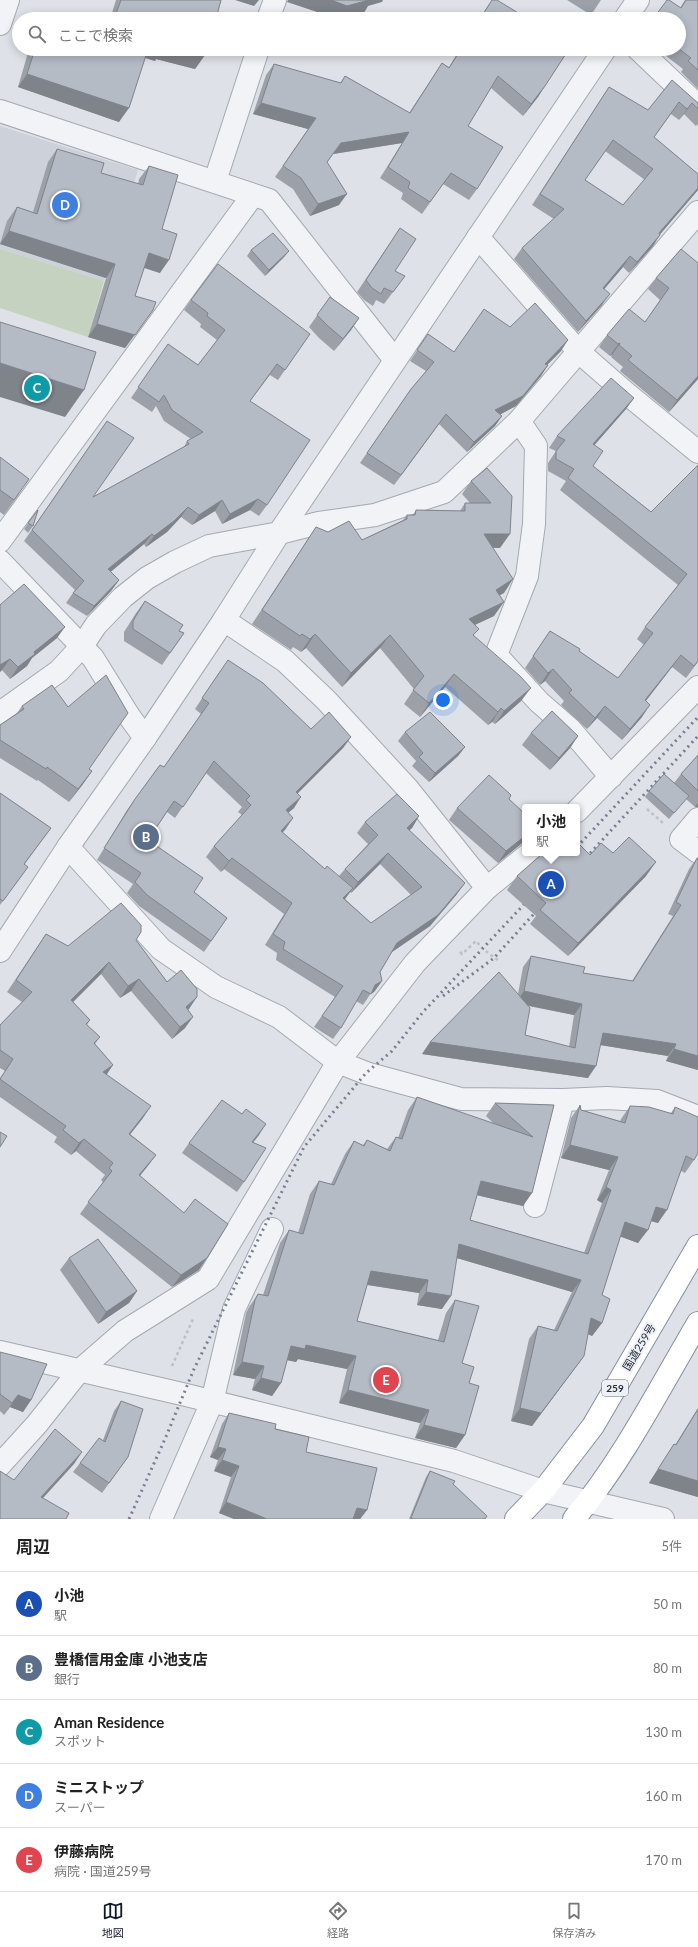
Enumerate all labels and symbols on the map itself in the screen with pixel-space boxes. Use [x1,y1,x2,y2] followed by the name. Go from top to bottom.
[52,190,78,220] pin: D
[24,373,50,403] pin: C
[433,690,453,710] your location
[133,822,159,852] pin: B
[538,869,564,899] pin: A
[620,1321,658,1372] street label: 国道259号
[373,1365,399,1395] pin: E
[602,1380,628,1396] road number: 259

